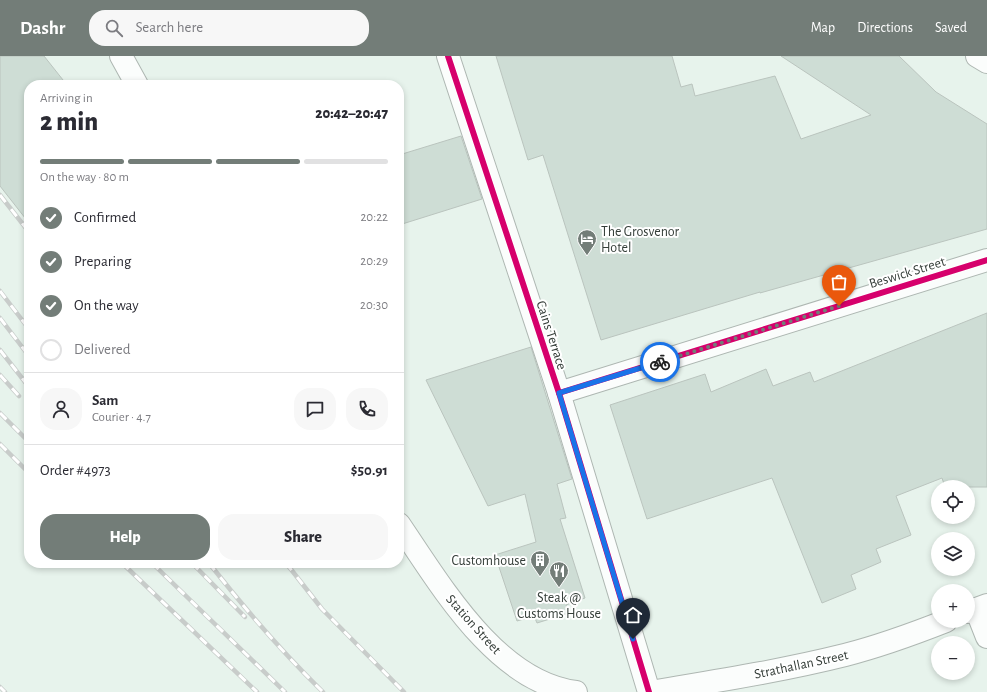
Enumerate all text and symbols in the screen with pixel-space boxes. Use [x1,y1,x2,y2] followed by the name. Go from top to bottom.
[89,10,369,46] search box
[103,17,125,39] icon: search
[20,19,65,38] text: Dashr
[135,20,203,35] text: Search here
[811,21,835,35] text: Map
[857,21,913,35] text: Directions
[935,21,967,35] text: Saved
[40,92,93,105] text: Arriving in
[315,106,388,121] text: 20:42–20:47
[40,109,98,135] text: 2 min
[40,171,129,184] text: On the way · 80 m
[40,207,62,229] icon: check
[74,210,136,225] text: Confirmed
[360,211,388,224] text: 20:22
[601,225,680,255] place label: The Grosvenor Hotel
[576,228,598,256] hotel icon: The Grosvenor Hotel
[40,251,62,273] icon: check
[74,254,131,269] text: Preparing
[360,255,388,268] text: 20:29
[868,255,948,291] street label: Beswick Street
[822,265,856,306] pin
[828,271,850,293] icon: bag
[40,295,62,317] icon: check
[74,298,139,313] text: On the way
[360,299,388,312] text: 20:30
[533,299,569,371] street label: Cains Terrace
[74,342,131,357] text: Delivered
[640,342,680,382] courier
[649,351,671,373] icon: bike
[40,388,82,430] button: person
[294,388,336,430] button: chat
[346,388,388,430] button: phone
[92,393,118,408] text: Sam
[92,411,151,424] text: Courier · 4.7
[40,463,111,478] text: Order #4973
[351,463,388,478] text: $50.91
[931,480,975,680] map controls
[931,480,975,524] button: locate
[40,514,210,560] button: Help
[218,514,388,560] button: Share
[931,532,975,576] button: layers
[529,549,551,577] building icon: Customhouse
[451,554,526,568] place label: Customhouse
[548,560,570,588] restaurant icon: Steak @ Customs House
[931,584,975,628] button: +
[517,591,601,621] place label: Steak @ Customs House
[443,592,504,657] street label: Station Street
[616,598,650,639] pin
[622,604,644,626] icon: home
[931,636,975,680] button: −
[753,648,850,682] street label: Strathallan Street

